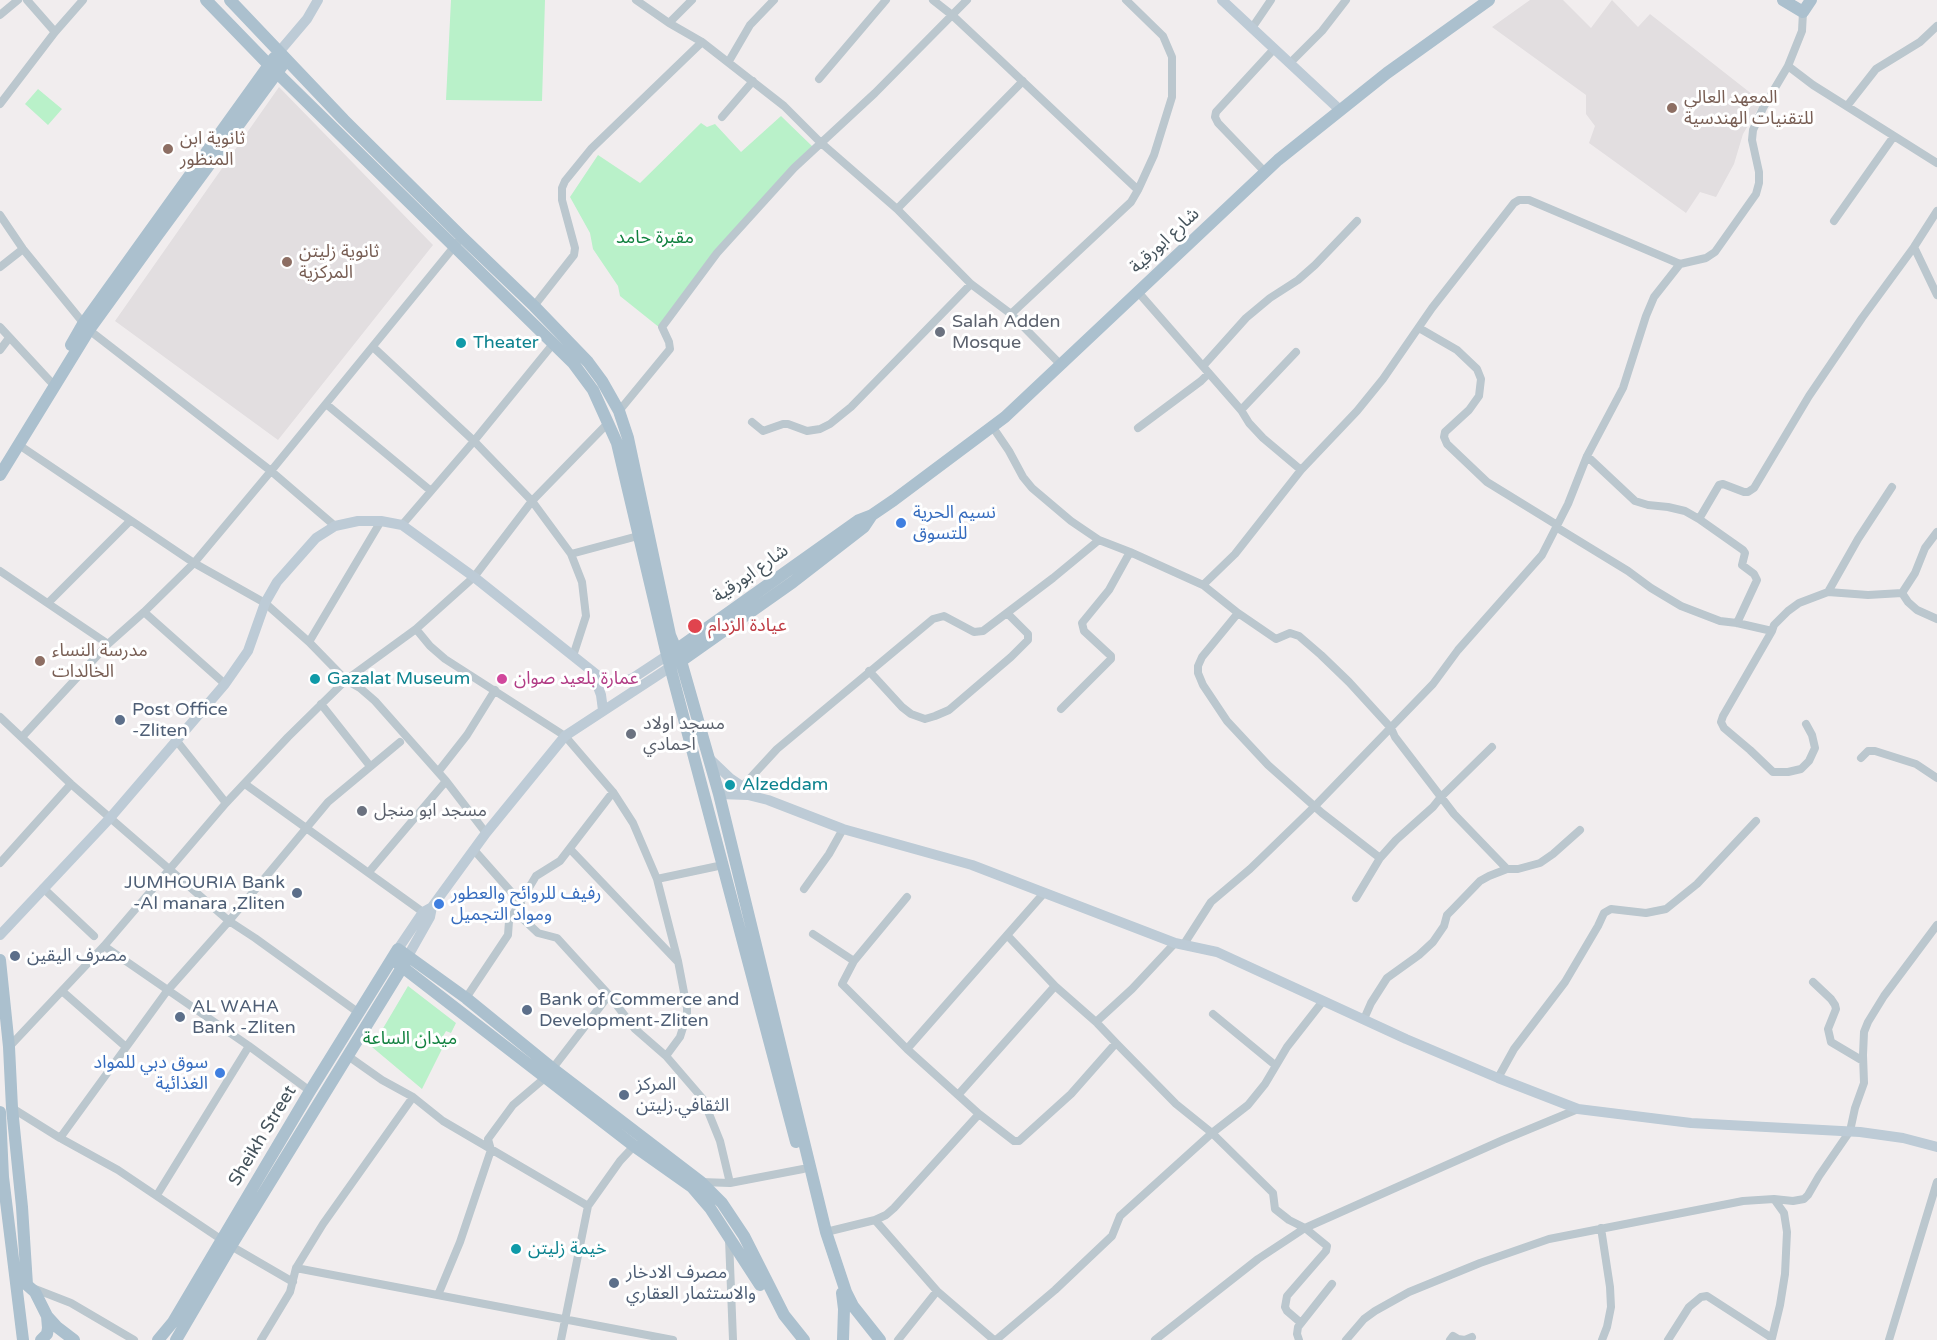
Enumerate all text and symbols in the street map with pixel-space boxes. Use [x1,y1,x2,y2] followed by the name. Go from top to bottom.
[1684,87,1814,130] place label: المعهد العالي للتقنيات الهندسية
[1665,101,1679,115] marker: المعهد العالي للتقنيات الهندسية
[180,128,245,170] place label: ثانوية ابن المنظور
[161,142,175,156] marker: ثانوية ابن المنظور
[1126,203,1204,279] street label: شارع ابورقية
[616,227,694,249] park label: مقبرة حامد
[299,241,379,284] place label: ثانوية زليتن المركزية
[280,255,294,269] marker: ثانوية زليتن المركزية
[952,311,1061,354] place label: Salah Adden Mosque
[933,325,947,339] marker: Salah Adden Mosque
[473,332,539,354] place label: Theater
[454,336,468,350] marker: Theater
[913,502,996,544] place label: نسيم الحرية للتسوق
[894,516,908,530] marker: نسيم الحرية للتسوق
[709,540,793,608] street label: شارع ابورقية
[708,615,787,637] place label: عيادة الزدام
[686,617,704,635] marker: عيادة الزدام
[52,640,148,682] place label: مدرسة النساء الخالدات
[33,654,47,668] marker: مدرسة النساء الخالدات
[327,668,470,690] place label: Gazalat Museum
[514,668,639,690] place label: عمارة بلعيد صوان
[308,672,322,686] marker: Gazalat Museum
[495,672,509,686] marker: عمارة بلعيد صوان
[132,699,228,742] place label: Post Office -Zliten
[113,713,127,727] marker: Post Office -Zliten
[643,713,725,756] place label: مسجد اولاد احمادي
[624,727,638,741] marker: مسجد اولاد احمادي
[742,774,828,796] place label: Alzeddam
[723,778,737,792] marker: Alzeddam
[374,800,487,822] place label: مسجد ابو منجل
[355,804,369,818] marker: مسجد ابو منجل
[124,872,285,914] place label: JUMHOURIA Bank -Al manara ,Zliten
[451,883,601,926] place label: رفيف للروائح والعطور ومواد التجميل
[290,886,304,900] marker: JUMHOURIA Bank -Al manara ,Zliten
[432,897,446,911] marker: رفيف للروائح والعطور ومواد التجميل
[27,945,127,967] place label: مصرف اليقين
[8,949,22,963] marker: مصرف اليقين
[539,989,739,1032] place label: Bank of Commerce and Development-Zliten
[192,996,296,1038] place label: AL WAHA Bank -Zliten
[520,1003,534,1017] marker: Bank of Commerce and Development-Zliten
[173,1010,187,1024] marker: AL WAHA Bank -Zliten
[363,1028,457,1050] park label: ميدان الساعة
[94,1052,208,1094] place label: سوق دبي للمواد الغذائية
[213,1066,227,1080] marker: سوق دبي للمواد الغذائية
[636,1074,729,1116] place label: المركز الثقافي.زليتن
[225,1082,301,1190] street label: Sheikh Street
[617,1088,631,1102] marker: المركز الثقافي.زليتن
[528,1238,607,1260] place label: خيمة زليتن
[509,1242,523,1256] marker: خيمة زليتن
[626,1262,756,1304] place label: مصرف اﻻدخار واﻻستثمار العقاري
[607,1276,621,1290] marker: مصرف اﻻدخار واﻻستثمار العقاري

